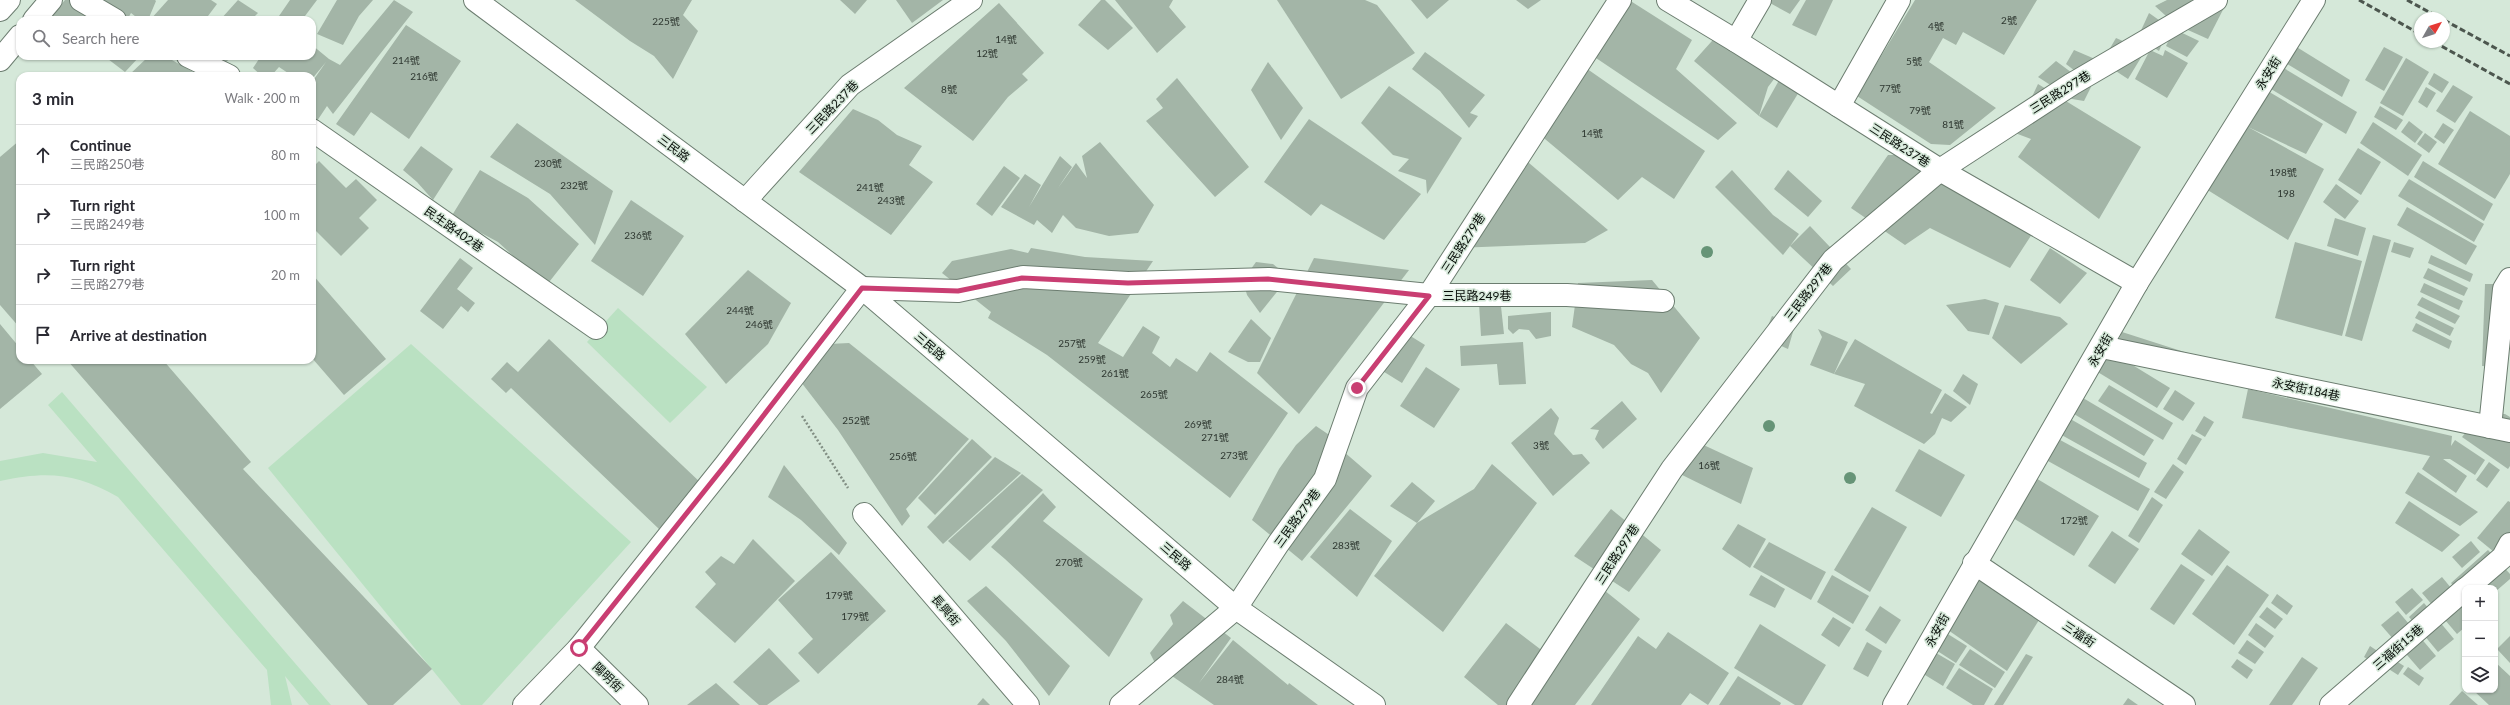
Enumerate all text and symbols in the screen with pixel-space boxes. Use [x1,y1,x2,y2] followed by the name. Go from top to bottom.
[2414,12,2450,48] north arrow
[2001,14,2017,26] house number: 2號
[652,15,680,27] house number: 225號
[16,16,316,60] search box
[1928,20,1944,32] house number: 4號
[30,27,52,49] icon: search
[62,29,139,47] text: Search here
[995,33,1017,45] house number: 14號
[976,47,998,59] house number: 12號
[392,54,420,66] house number: 214號
[2252,54,2284,92] street label: 永安街
[1906,55,1922,67] house number: 5號
[2027,67,2093,117] street label: 三民路297巷
[410,70,438,82] house number: 216號
[803,77,861,137] street label: 三民路237巷
[1879,82,1901,94] house number: 77號
[941,83,957,95] house number: 8號
[32,88,74,109] text: 3 min
[224,90,300,106] text: Walk · 200 m
[1909,104,1931,116] house number: 79號
[1942,118,1964,130] house number: 81號
[1867,120,1933,170] street label: 三民路237巷
[1581,127,1603,139] house number: 14號
[655,131,693,165] street label: 三民路
[70,136,131,154] text: Continue
[32,144,54,166] icon: ahead
[271,147,300,163] text: 80 m
[70,156,145,172] text: 三民路250巷
[534,157,562,169] house number: 230號
[2269,166,2297,178] house number: 198號
[560,179,588,191] house number: 232號
[856,181,884,193] house number: 241號
[2277,187,2295,199] house number: 198
[877,194,905,206] house number: 243號
[70,196,135,214] text: Turn right
[421,203,487,255] street label: 民生路402巷
[32,204,54,226] icon: right
[263,207,300,223] text: 100 m
[1438,210,1488,276] street label: 三民路279巷
[70,216,145,232] text: 三民路249巷
[624,229,652,241] house number: 236號
[70,256,135,274] text: Turn right
[1781,260,1835,324] street label: 三民路297巷
[32,264,54,286] icon: right
[271,267,300,283] text: 20 m
[70,276,145,292] text: 三民路279巷
[1443,288,1511,303] street label: 三民路249巷
[726,304,754,316] house number: 244號
[745,318,773,330] house number: 246號
[32,324,54,346] icon: arrive
[70,326,207,344] text: Arrive at destination
[911,329,949,363] street label: 三民路
[2085,331,2115,369] street label: 永安街
[1058,337,1086,349] house number: 257號
[1078,353,1106,365] house number: 259號
[1101,367,1129,379] house number: 261號
[2271,375,2341,403] street label: 永安街184巷
[1348,379,1366,397] route end
[1140,388,1168,400] house number: 265號
[842,414,870,426] house number: 252號
[1184,418,1212,430] house number: 269號
[1201,431,1229,443] house number: 271號
[1533,439,1549,451] house number: 3號
[1220,449,1248,461] house number: 273號
[889,450,917,462] house number: 256號
[1698,459,1720,471] house number: 16號
[1271,486,1323,550] street label: 三民路279巷
[2060,514,2088,526] house number: 172號
[1592,521,1642,587] street label: 三民路297巷
[1157,539,1195,573] street label: 三民路
[1332,539,1360,551] house number: 283號
[1055,556,1083,568] house number: 270號
[2462,585,2498,693] map controls
[2462,585,2498,621] button: +
[825,589,853,601] house number: 179號
[929,591,963,629] street label: 長興街
[841,610,869,622] house number: 179號
[1922,611,1952,649] street label: 永安街
[2060,618,2098,650] street label: 三福街
[2370,621,2426,673] street label: 三福街15巷
[2462,621,2498,657] button: −
[570,639,588,657] route start
[2462,657,2498,693] button: layers
[590,659,626,695] street label: 陽明街
[1216,673,1244,685] house number: 284號

